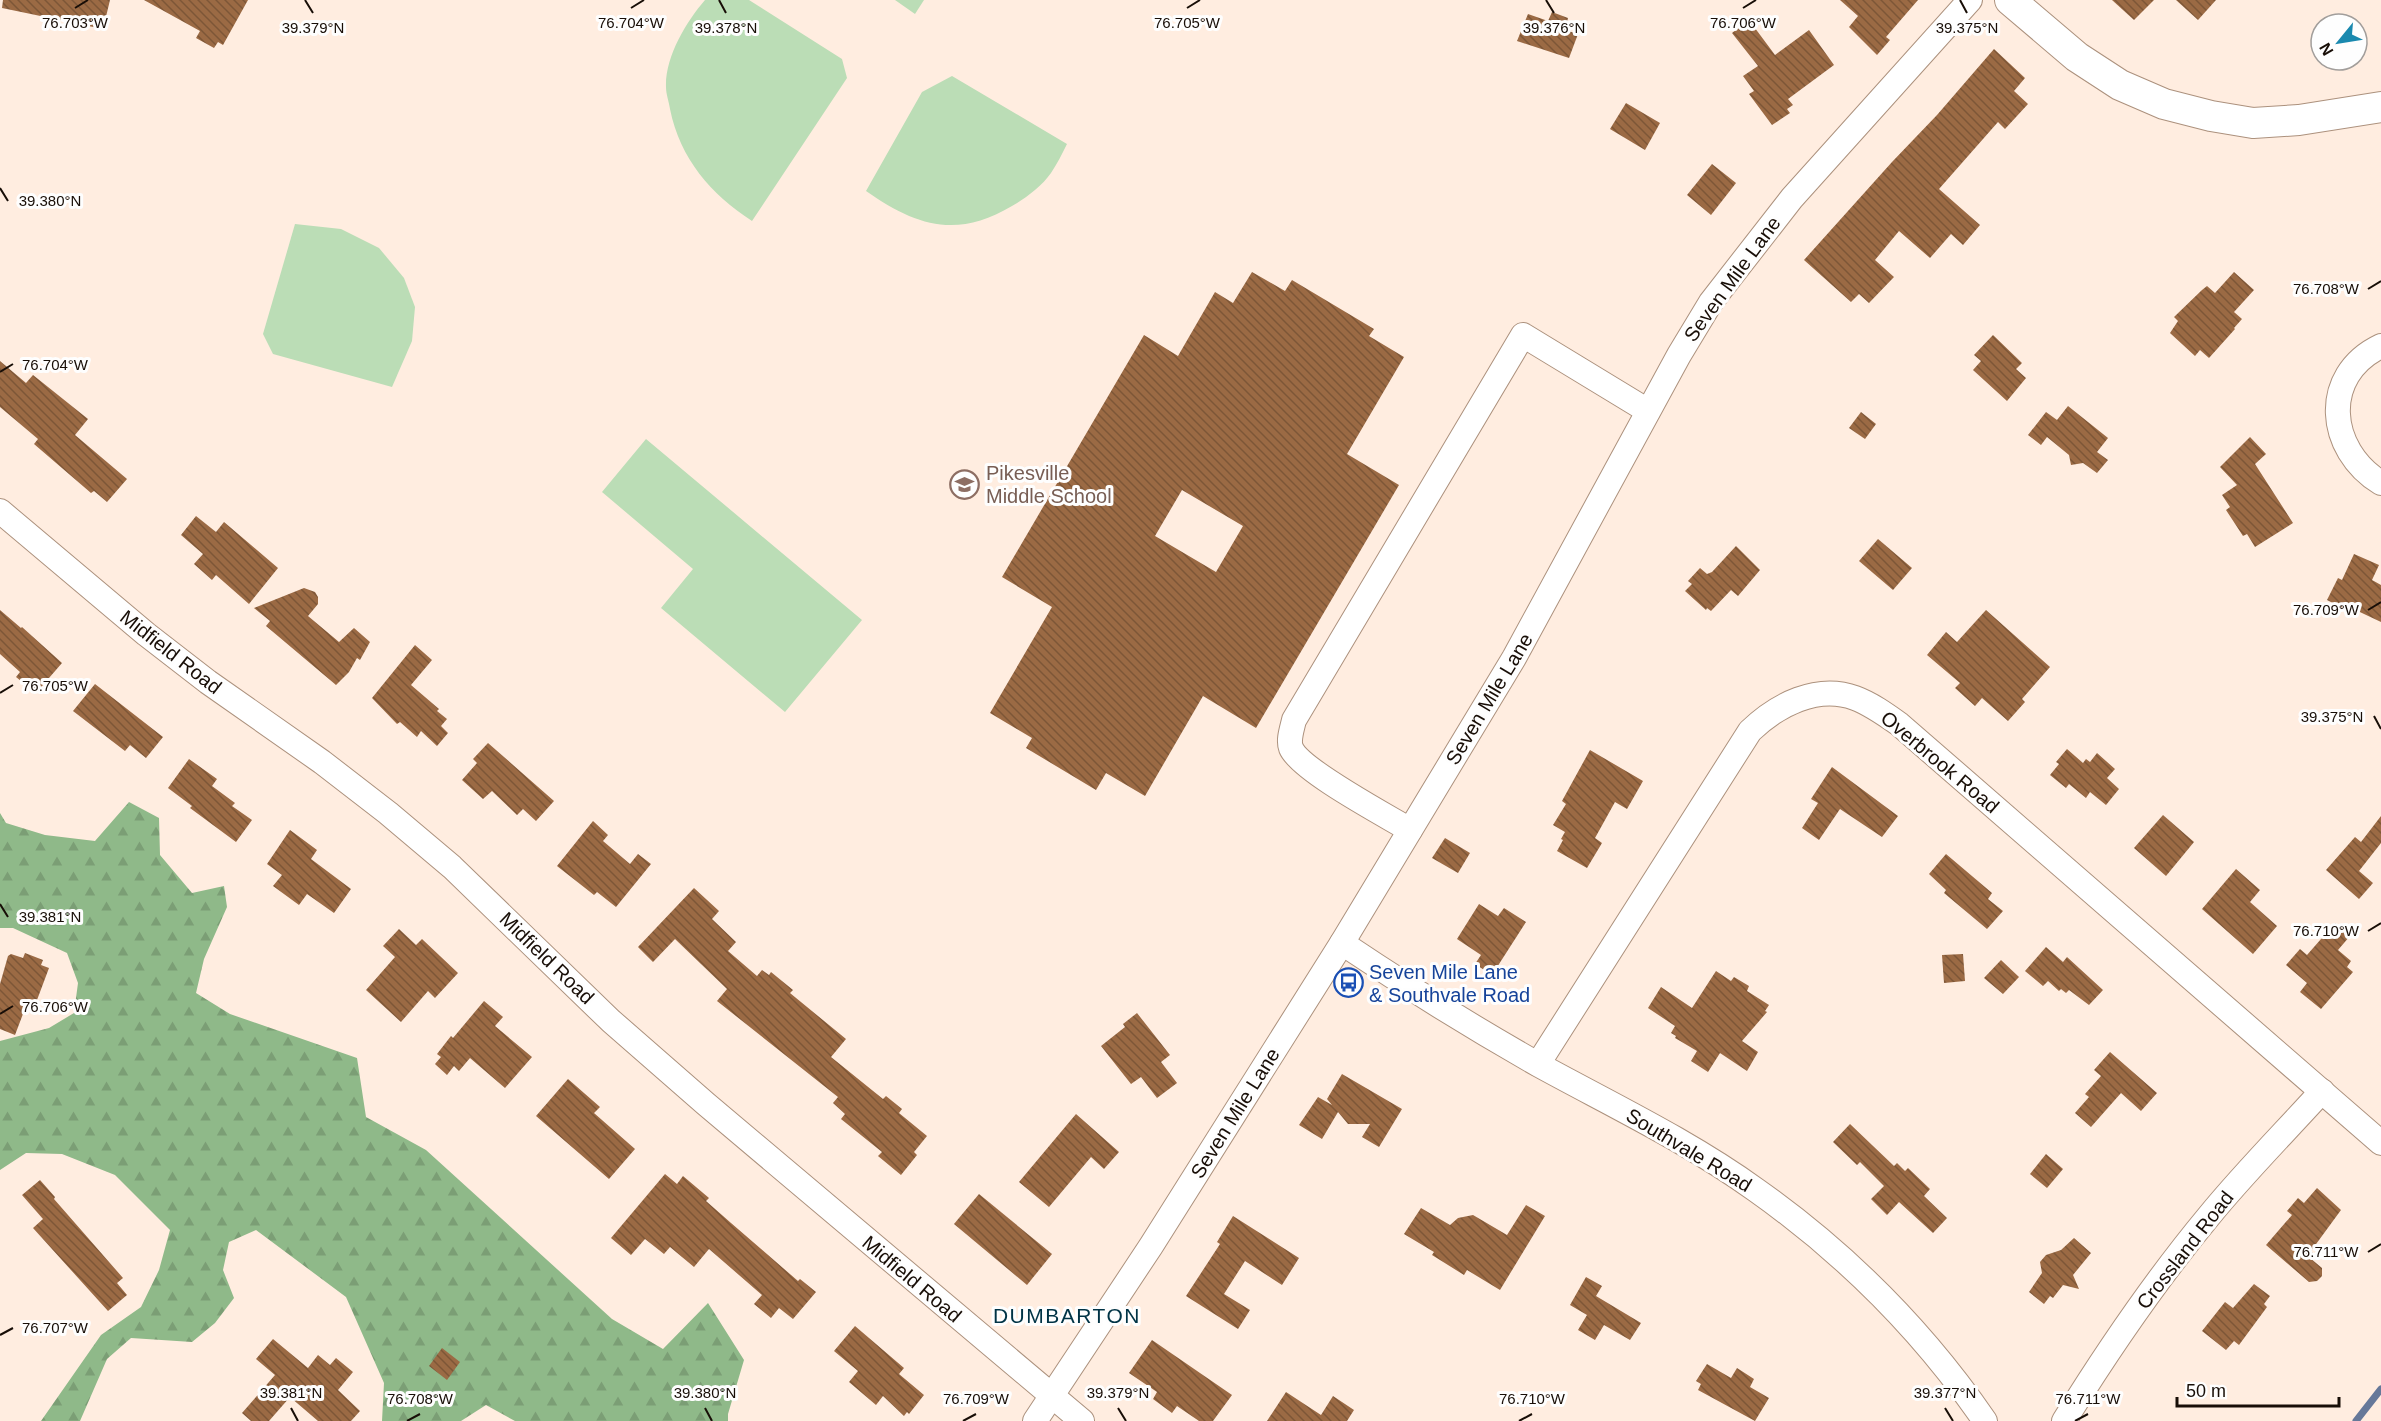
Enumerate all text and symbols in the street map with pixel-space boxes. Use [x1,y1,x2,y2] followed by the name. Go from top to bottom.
[2309,12,2369,72] north arrow
[42,14,109,31] text: 76.703°W
[598,14,665,31] text: 76.704°W
[1154,14,1221,31] text: 76.705°W
[1710,14,1777,31] text: 76.706°W
[282,19,344,36] text: 39.379°N
[695,19,757,36] text: 39.378°N
[1523,19,1585,36] text: 39.376°N
[1936,19,1998,36] text: 39.375°N
[2316,40,2337,59] text: N
[19,192,81,209] text: 39.380°N
[1679,212,1785,346] street label: Seven Mile Lane
[2293,280,2360,297] text: 76.708°W
[22,356,89,373] text: 76.704°W
[986,462,1112,507] place label: Pikesville Middle School
[949,469,981,501] school or university icon: Pikesville Middle School
[2293,601,2360,618] text: 76.709°W
[116,606,226,698] street label: Midfield Road
[1441,629,1537,769] street label: Seven Mile Lane
[22,677,89,694] text: 76.705°W
[1877,706,2003,818] street label: Overbrook Road
[2301,708,2363,725] text: 39.375°N
[19,908,81,925] text: 39.381°N
[495,908,599,1008] street label: Midfield Road
[2293,922,2360,939] text: 76.710°W
[1369,961,1530,1006] place label: Seven Mile Lane & Southvale Road
[1332,967,1364,999] bus stop icon: Seven Mile Lane & Southvale Road
[22,998,89,1015] text: 76.706°W
[1186,1044,1284,1182] street label: Seven Mile Lane
[1622,1104,1756,1196] street label: Southvale Road
[2132,1187,2238,1313] street label: Crossland Road
[858,1231,966,1327] street label: Midfield Road
[2294,1243,2359,1260] text: 76.711°W
[993,1304,1141,1327] district label: DUMBARTON
[22,1319,89,1336] text: 76.707°W
[2177,1370,2339,1408] scale bar
[2186,1381,2226,1401] text: 50 m
[260,1384,322,1401] text: 39.381°N
[674,1384,736,1401] text: 39.380°N
[1087,1384,1149,1401] text: 39.379°N
[1914,1384,1976,1401] text: 39.377°N
[387,1390,454,1407] text: 76.708°W
[943,1390,1010,1407] text: 76.709°W
[1499,1390,1566,1407] text: 76.710°W
[2056,1390,2121,1407] text: 76.711°W

